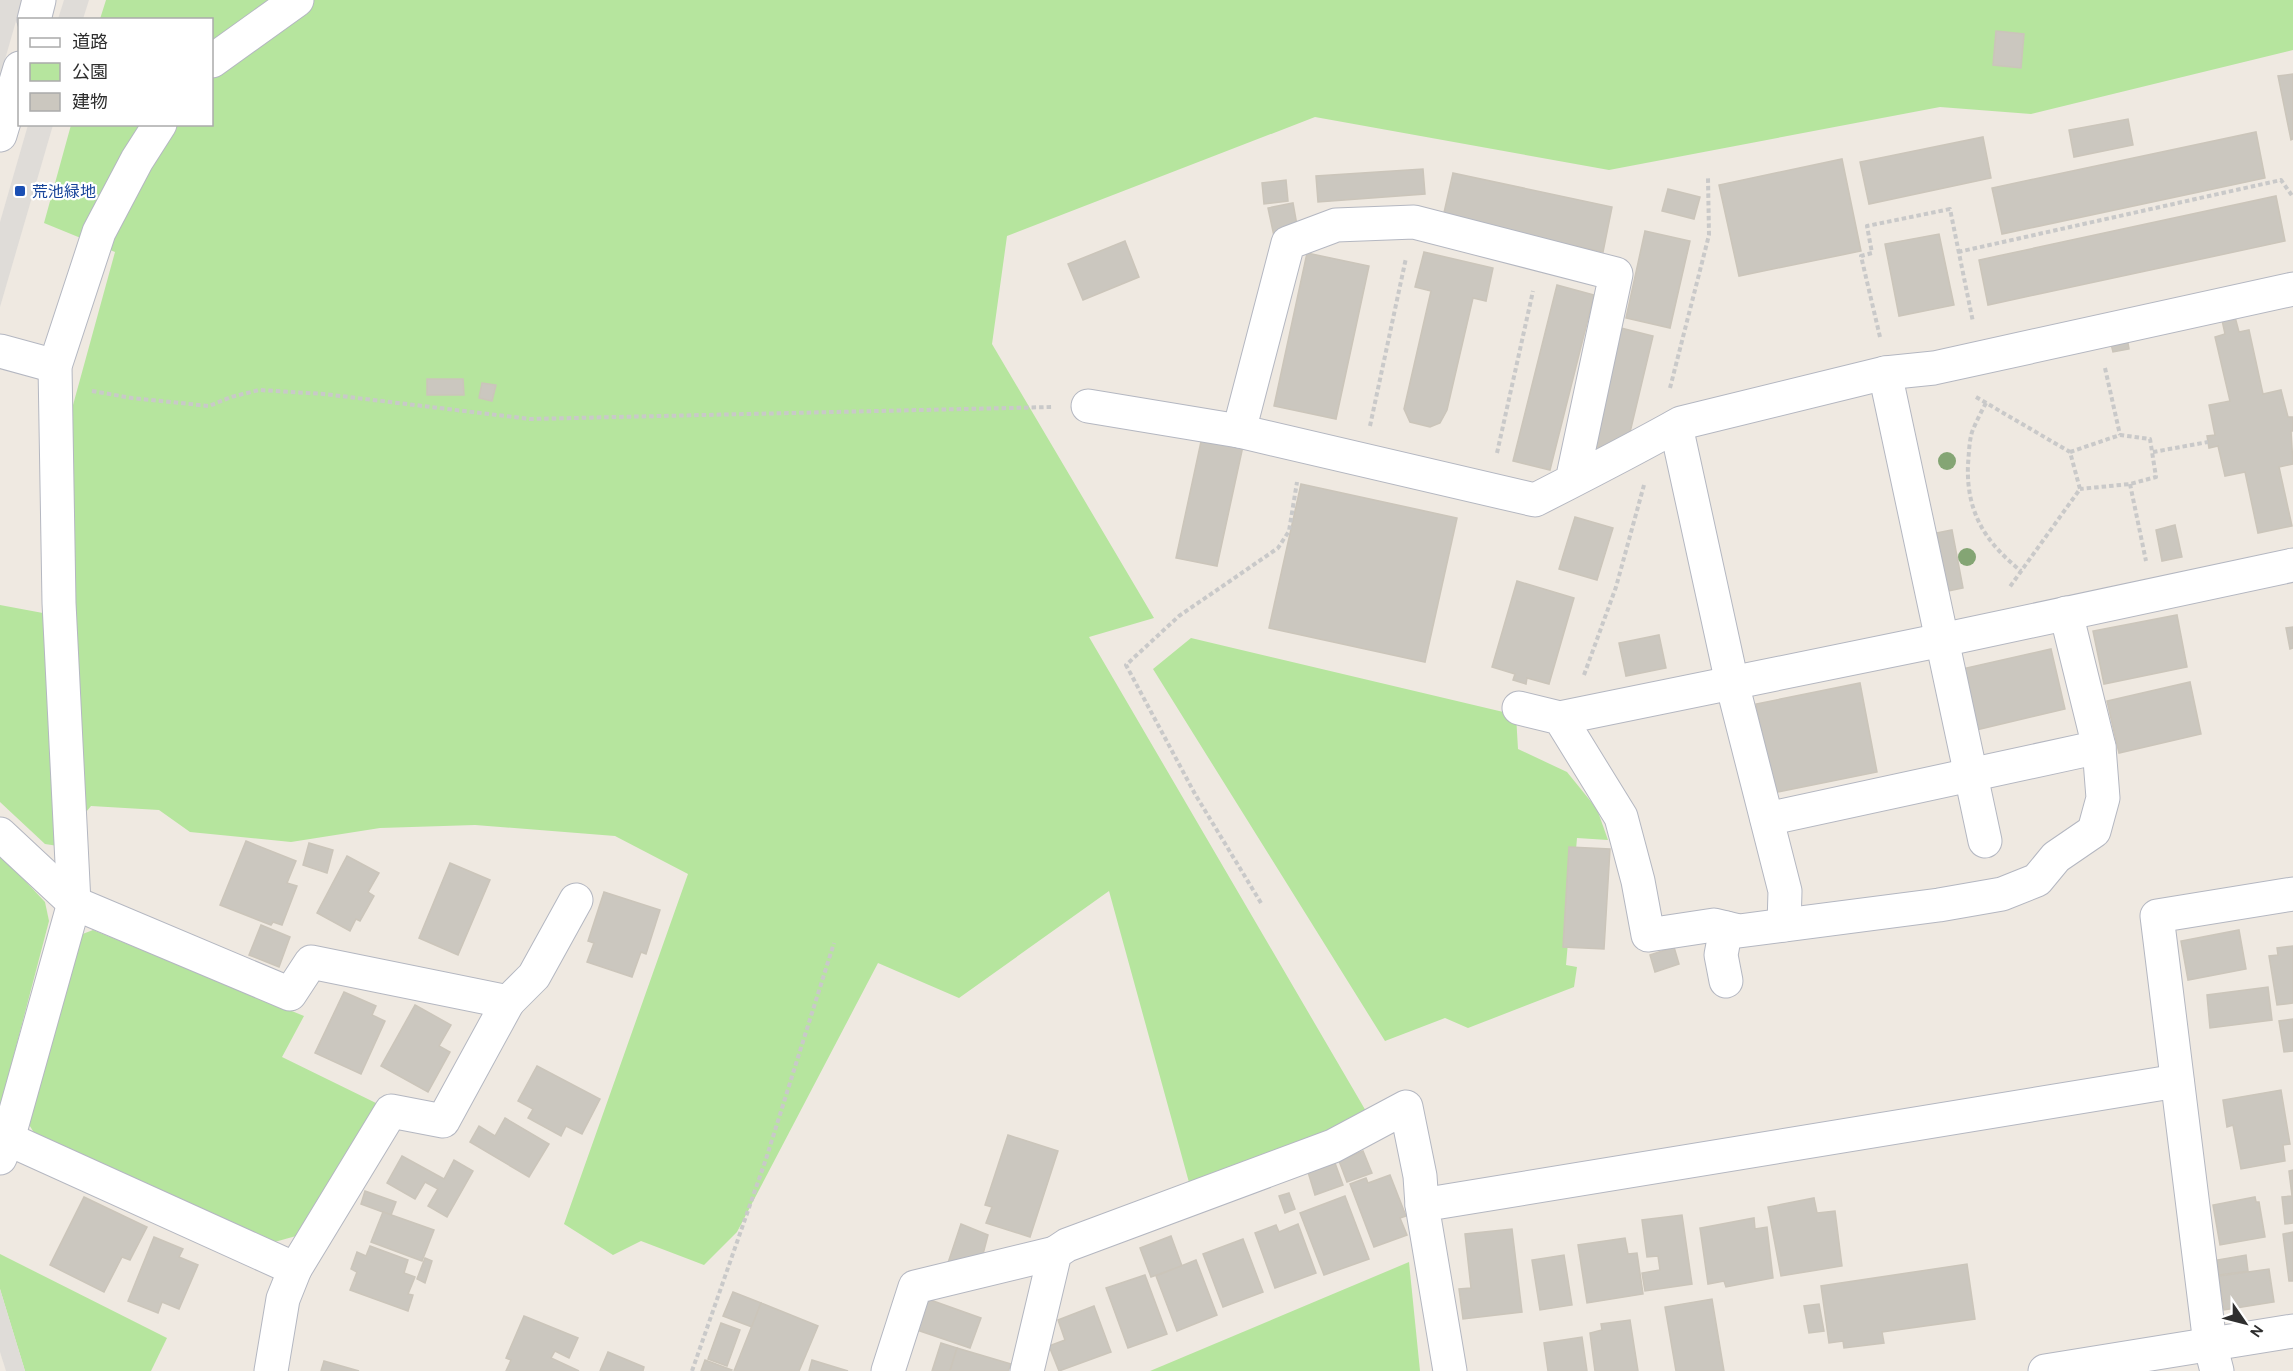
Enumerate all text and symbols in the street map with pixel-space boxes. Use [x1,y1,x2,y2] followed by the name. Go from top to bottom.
[18,18,213,126] legend
[72,31,108,53] text: 道路
[72,61,108,83] text: 公園
[72,91,108,113] text: 建物
[32,182,96,201] place label: 荒池緑地
[13,184,27,198] marker: 荒池緑地
[2215,1293,2275,1353] north arrow
[2246,1321,2268,1341] text: N

